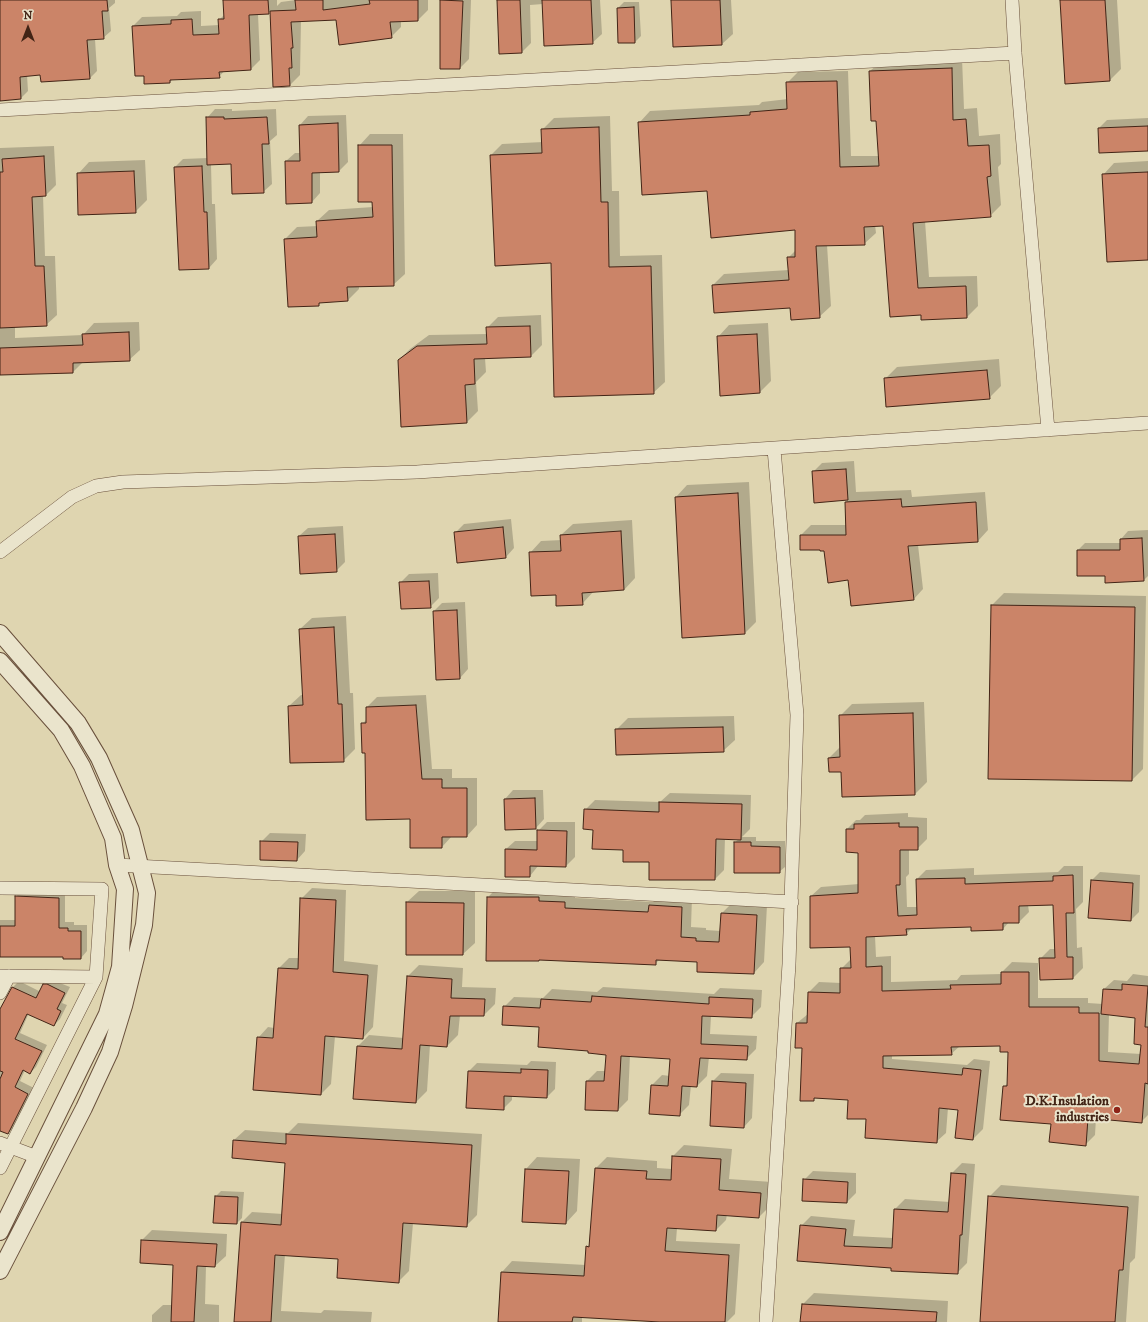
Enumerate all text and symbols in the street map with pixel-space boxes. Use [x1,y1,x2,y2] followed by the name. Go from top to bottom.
[8,8,48,48] north arrow
[23,9,33,23] text: N
[1025,1094,1109,1126] place label: D.K.Insulation industries
[1112,1105,1122,1115] marker: D.K.Insulation industries

